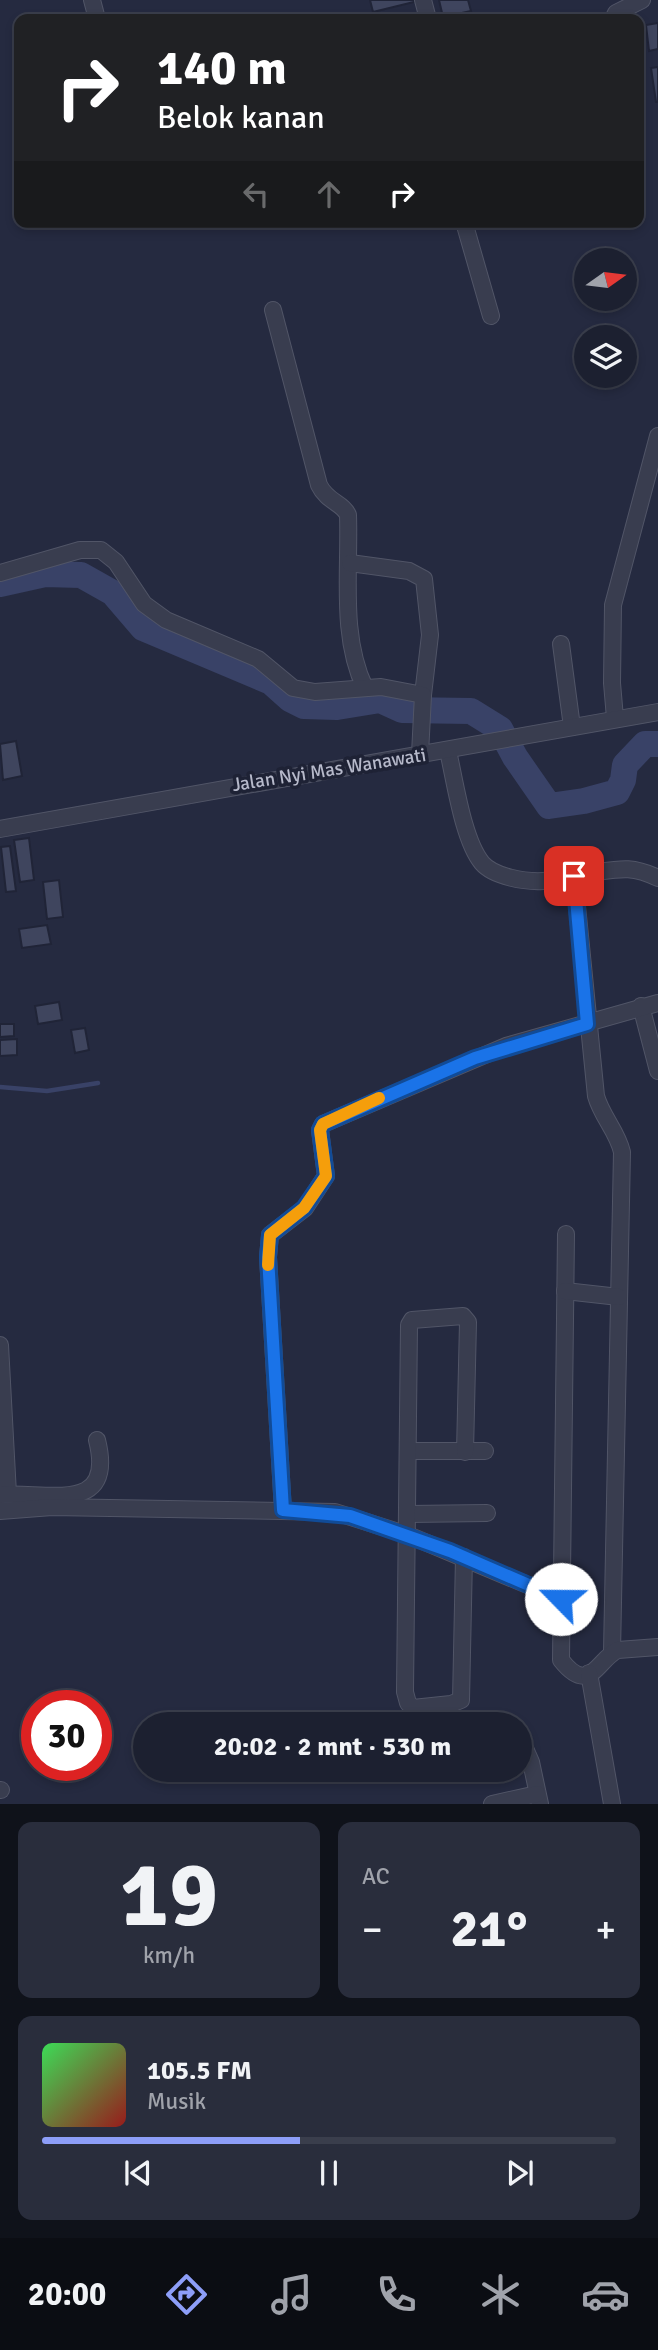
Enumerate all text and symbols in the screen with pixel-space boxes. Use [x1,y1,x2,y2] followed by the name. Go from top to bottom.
[157,38,287,98] text: 140 m
[42,42,133,133] icon: right
[157,98,325,137] text: Belok kanan
[237,175,275,213] icon: left
[310,175,348,213] icon: ahead
[383,175,421,213] icon: right
[574,248,637,312] north arrow
[574,248,637,388] map controls
[574,325,637,388] button: layers
[230,743,428,797] street label: Jalan Nyi Mas Wanawati
[544,846,604,906] pin
[555,857,593,895] icon: arrive
[524,1562,598,1636] position arrow
[21,1690,112,1781] speed limit sign: 30
[214,1731,451,1763] text: 20:02 · 2 mnt · 530 m
[120,1839,218,1952] text: 19
[362,1862,390,1891] text: AC
[451,1897,527,1961] text: 21°
[362,1906,383,1953] text: −
[595,1906,616,1953] text: +
[143,1941,195,1970] text: km/h
[147,2055,252,2087] text: 105.5 FM
[147,2087,206,2116] text: Musik
[119,2154,157,2192] icon: previous
[310,2154,348,2192] icon: pause
[501,2154,539,2192] icon: next
[162,2270,211,2319] icon: directions
[267,2270,316,2319] icon: music
[372,2270,421,2319] icon: phone
[476,2270,525,2319] icon: climate
[581,2270,630,2319] icon: car
[28,2275,106,2314] text: 20:00

